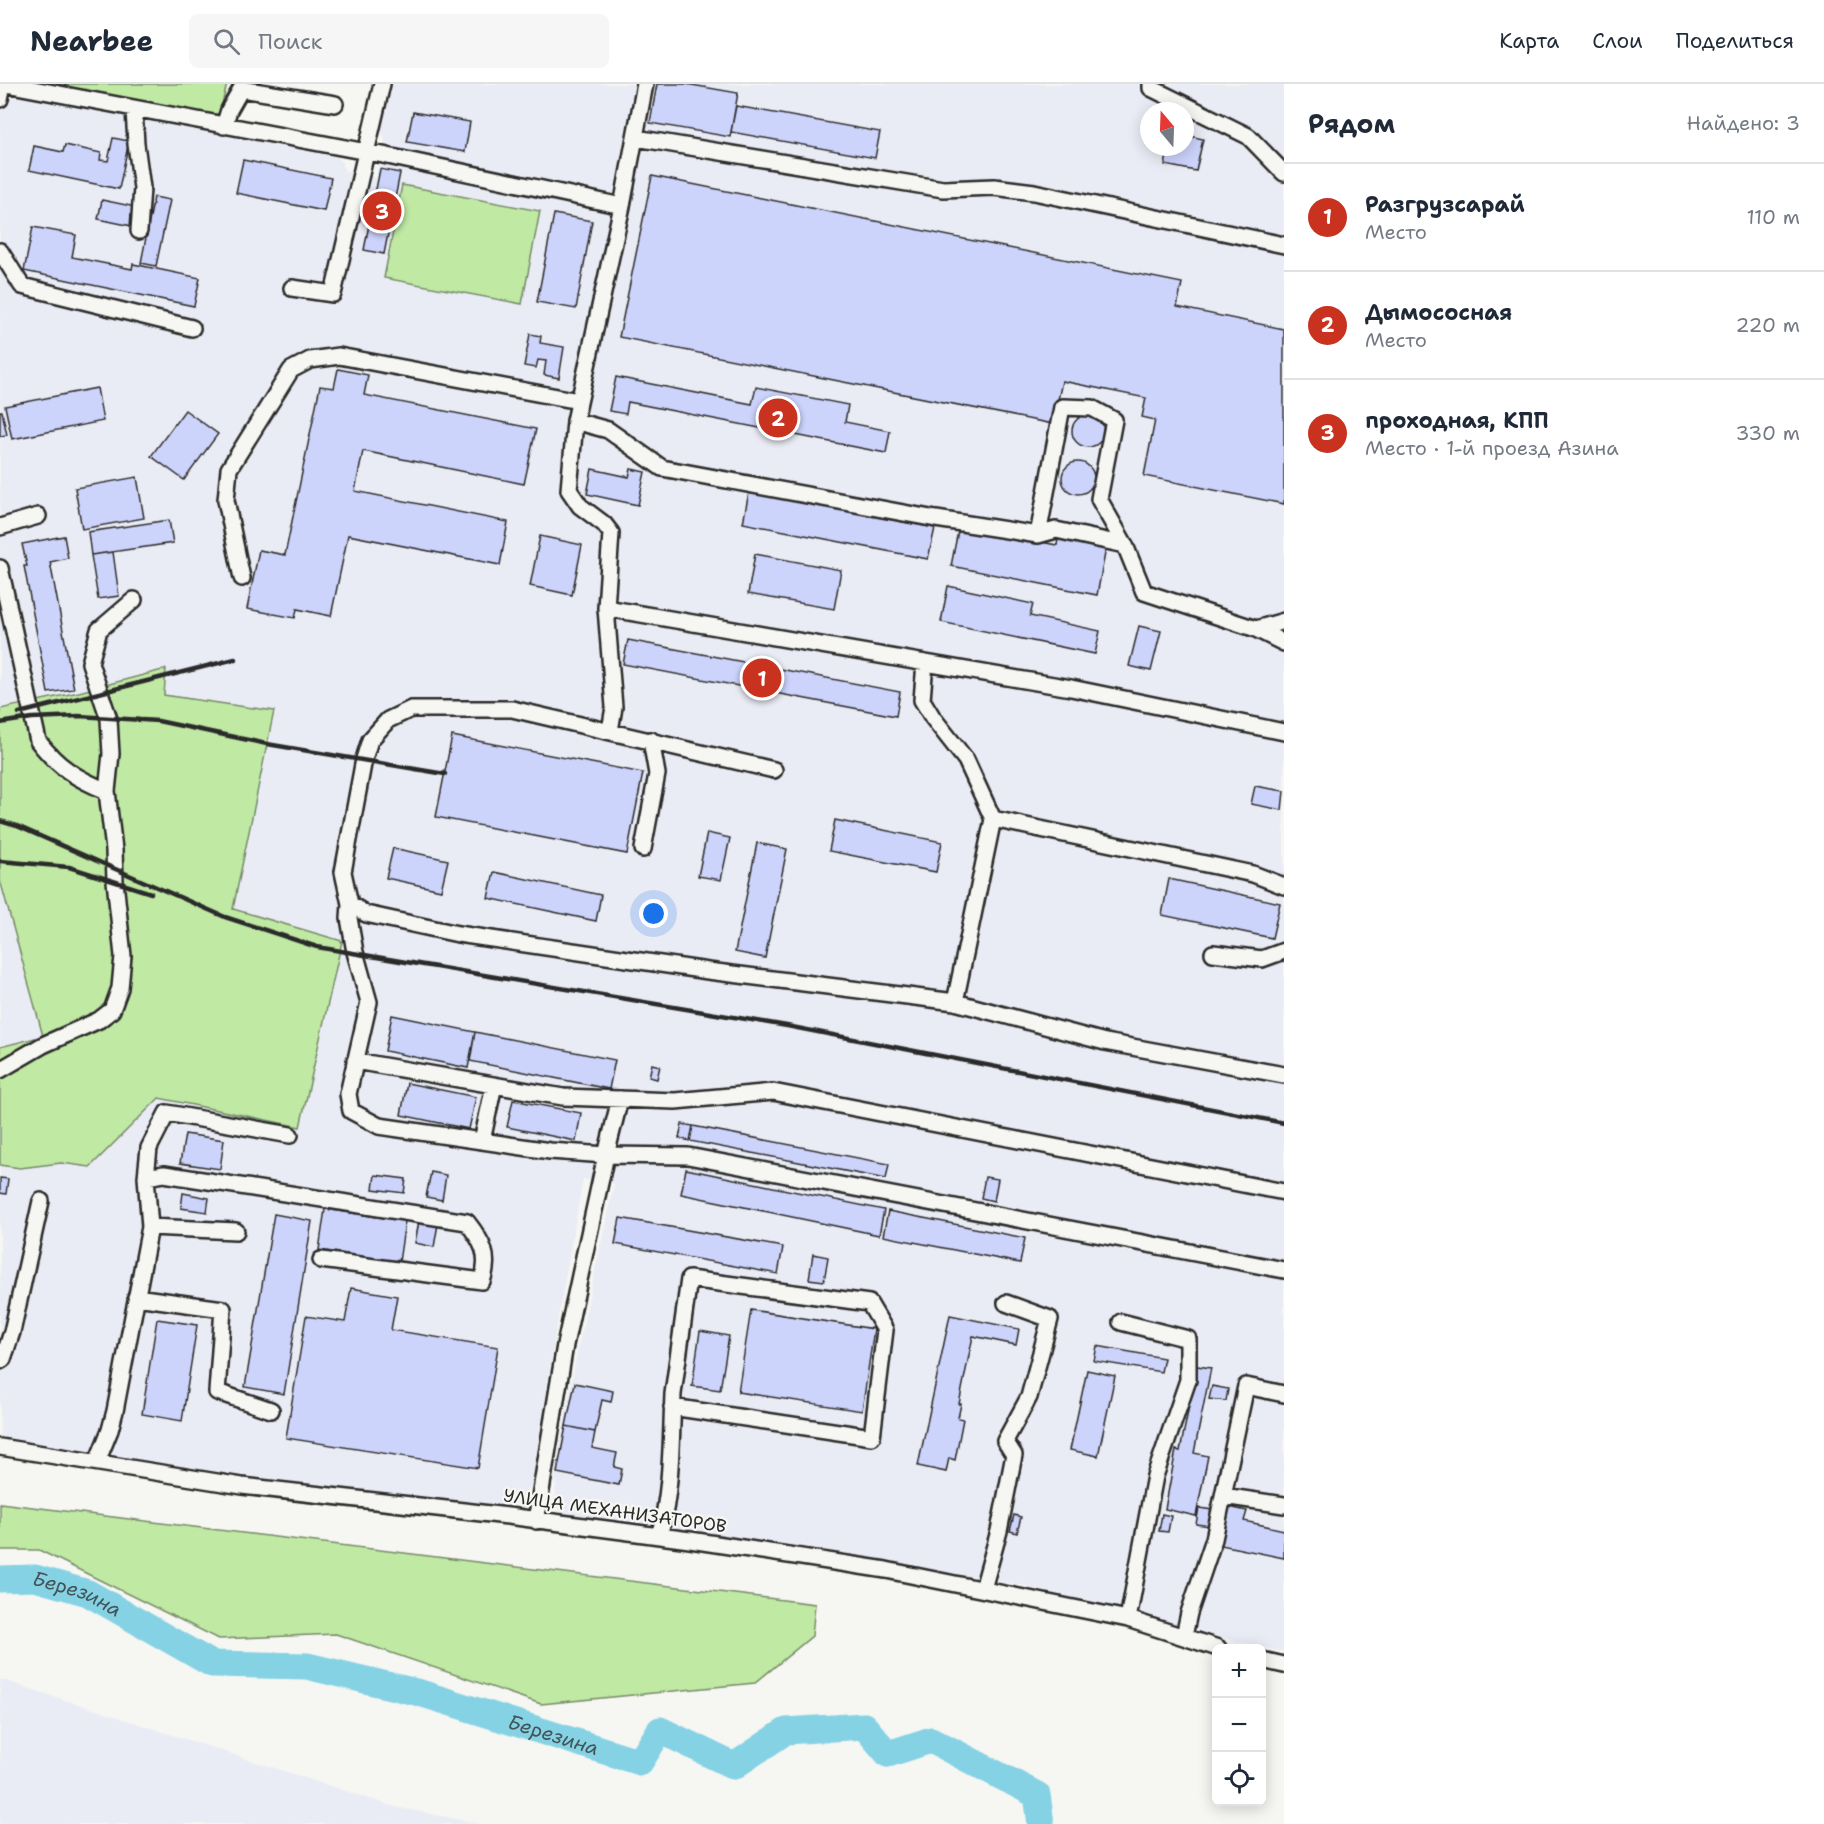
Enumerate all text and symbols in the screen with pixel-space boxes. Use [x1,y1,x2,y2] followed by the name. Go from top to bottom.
[189,14,609,68] search box
[30,22,153,60] text: Nearbee
[210,25,243,58] icon: search
[258,27,322,56] text: Поиск
[1499,27,1559,55] text: Карта
[1592,27,1643,55] text: Слои
[1676,27,1794,55] text: Поделиться
[1140,102,1194,156] north arrow
[1308,106,1395,141] text: Рядом
[1687,110,1800,136] text: Найдено: 3
[362,188,401,234] pin: 3
[1365,190,1525,219] text: Разгрузсарай
[1323,204,1332,230] text: 1
[1746,204,1800,230] text: 110 m
[1365,219,1427,245] text: Место
[1365,298,1512,327] text: Дымососная
[1321,312,1335,338] text: 2
[1736,312,1800,338] text: 220 m
[1365,327,1427,353] text: Место
[758,396,798,440] pin: 2
[1365,406,1549,435] text: проходная, КПП
[1321,420,1335,446] text: 3
[1736,420,1800,446] text: 330 m
[1365,435,1619,461] text: Место · 1-й проезд Азина
[742,656,782,700] pin: 1
[639,899,668,928] your location
[502,1483,728,1539] street label: УЛИЦА МЕХАНИЗАТОРОВ
[30,1565,126,1623] water label: Березина
[1212,1644,1266,1806] map controls
[1212,1644,1266,1698] button: +
[1212,1698,1266,1752] button: −
[505,1708,602,1761] water label: Березина
[1212,1752,1266,1806] button: locate

